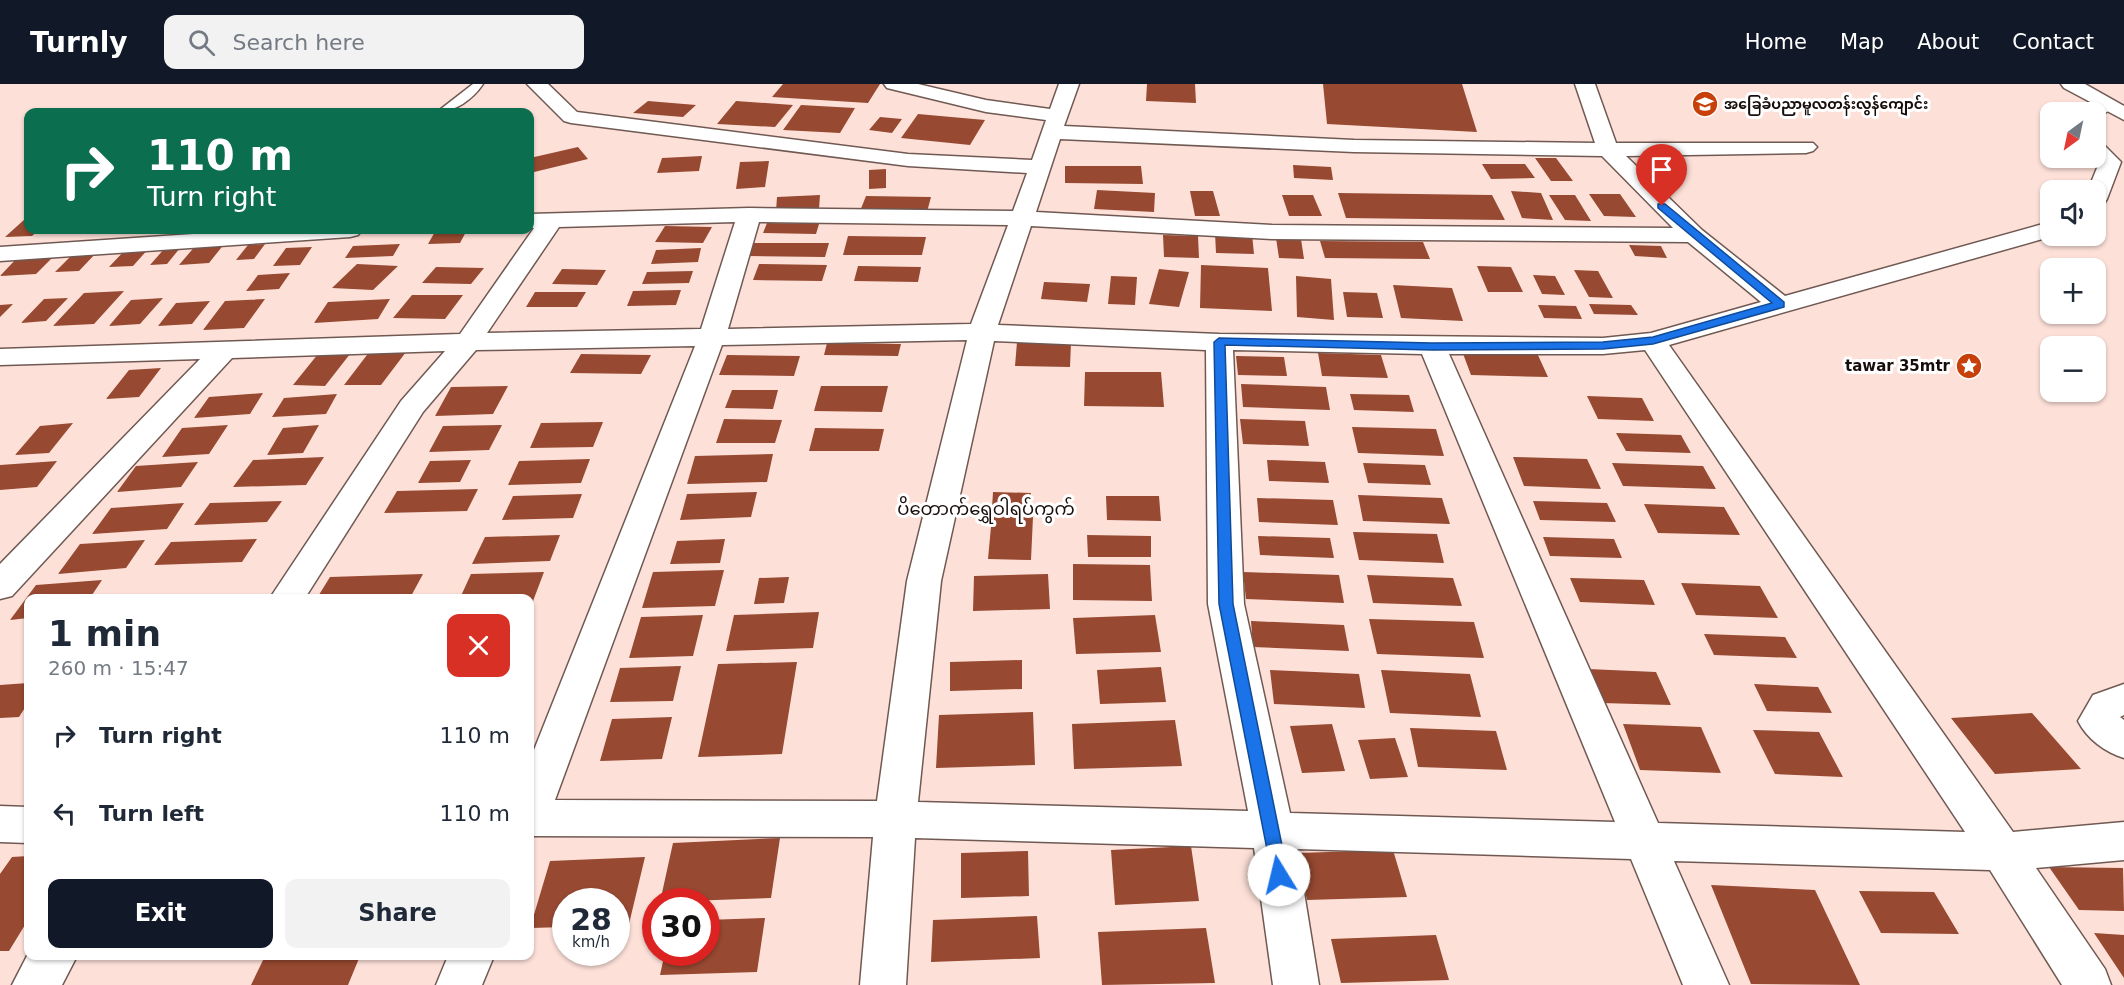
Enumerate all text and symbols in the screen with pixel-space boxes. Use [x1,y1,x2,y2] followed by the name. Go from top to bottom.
[164,15,584,69] search box
[30,26,128,59] text: Turnly
[185,26,218,59] icon: search
[233,30,365,55] text: Search here
[1745,30,1807,54] text: Home
[1840,30,1884,54] text: Map
[1917,30,1979,54] text: About
[2012,30,2094,54] text: Contact
[1690,89,1720,119] school or university icon: အခြေခံပညာမူလတန်းလွန်ကျောင်း
[1724,94,1928,116] place label: အခြေခံပညာမူလတန်းလွန်ကျောင်း
[2040,102,2106,168] north arrow
[2040,102,2106,402] map controls
[147,131,293,180] text: 110 m
[48,132,126,210] icon: right
[1636,144,1687,206] pin
[1645,153,1678,186] icon: arrive
[2040,180,2106,246] button: sound
[147,181,276,212] text: Turn right
[2040,258,2106,324] button: +
[2040,336,2106,402] button: −
[1954,351,1984,381] place icon: tawar 35mtr
[1845,357,1951,375] place label: tawar 35mtr
[897,495,1075,524] district label: ပိတောက်ရွှေဝါရပ်ကွက်
[48,613,161,654] text: 1 min
[447,614,510,677] button: close
[48,656,189,680] text: 260 m · 15:47
[48,719,81,752] icon: right
[99,723,222,748] text: Turn right
[440,723,510,748] text: 110 m
[48,797,81,830] icon: left
[99,801,204,826] text: Turn left
[440,801,510,826] text: 110 m
[1247,843,1311,907] position arrow
[48,879,273,948] button: Exit
[285,879,510,948] button: Share
[642,888,720,966] speed limit sign: 30
[570,902,612,937] text: 28
[572,933,610,951] text: km/h

